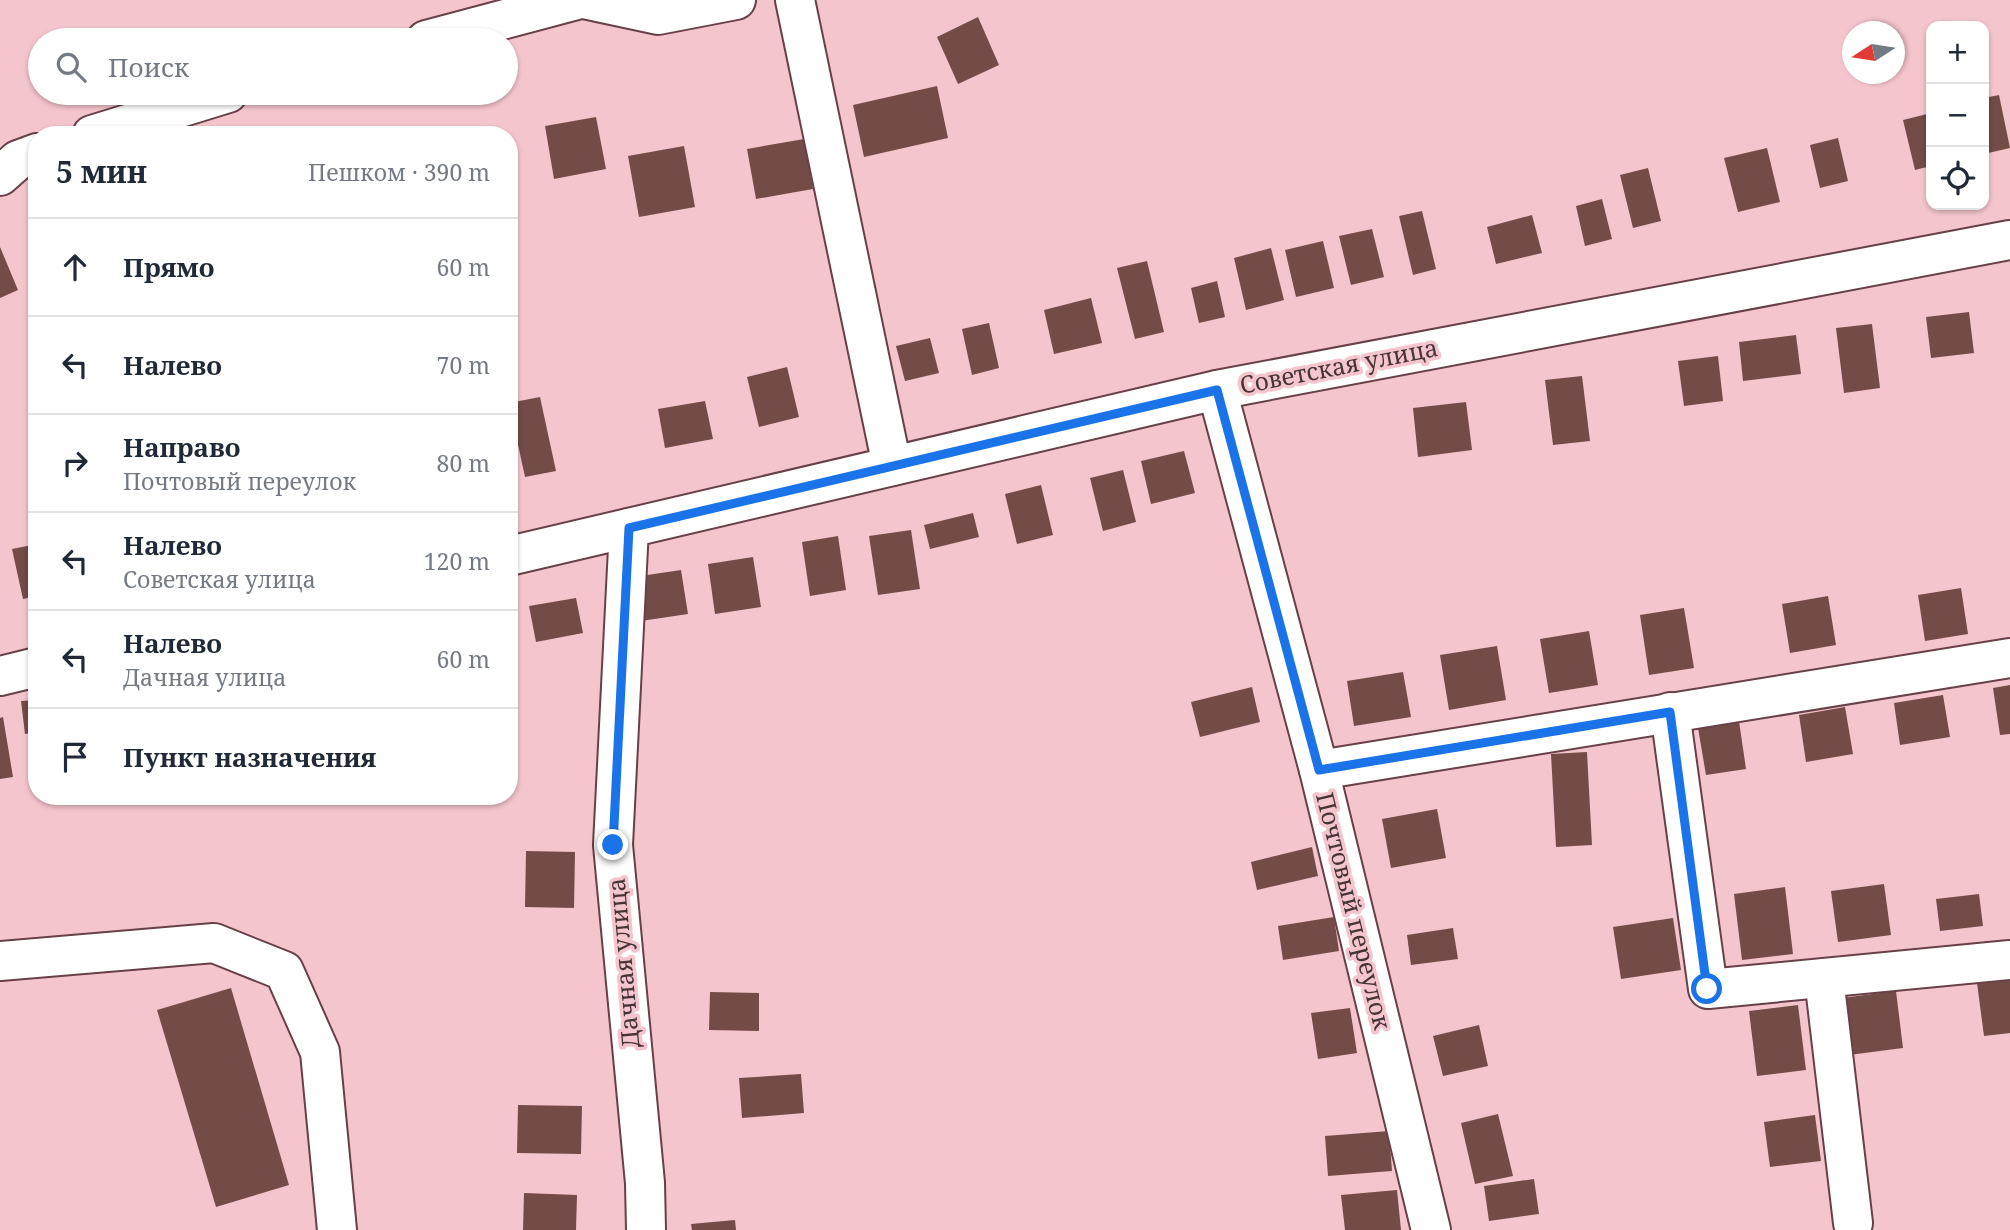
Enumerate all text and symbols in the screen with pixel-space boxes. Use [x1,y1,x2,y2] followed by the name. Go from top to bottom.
[1842,21,1905,84] north arrow
[1926,21,1989,210] map controls
[1926,21,1989,84] button: +
[28,28,518,105] search box
[52,48,90,86] icon: search
[108,49,189,85] text: Поиск
[1926,84,1989,147] button: −
[1926,147,1989,210] button: locate
[56,151,147,192] text: 5 мин
[308,156,490,188] text: Пешком · 390 m
[56,248,94,286] icon: ahead
[123,249,214,285] text: Прямо
[437,251,490,283] text: 60 m
[1237,330,1441,401] street label: Советская улица
[56,346,94,384] icon: left
[123,347,222,383] text: Налево
[437,349,490,381] text: 70 m
[123,429,241,465] text: Направо
[56,444,94,482] icon: right
[437,447,490,479] text: 80 m
[123,465,356,497] text: Почтовый переулок
[123,527,222,563] text: Налево
[56,542,94,580] icon: left
[424,545,490,577] text: 120 m
[123,563,316,595] text: Советская улица
[123,625,222,661] text: Налево
[56,640,94,678] icon: left
[437,643,490,675] text: 60 m
[123,661,286,693] text: Дачная улица
[56,738,94,776] icon: arrive
[123,739,376,775] text: Пункт назначения
[1309,789,1400,1033] street label: Почтовый переулок
[597,829,628,860] route end
[599,877,646,1049] street label: Дачная улица
[1691,973,1722,1004] route start

